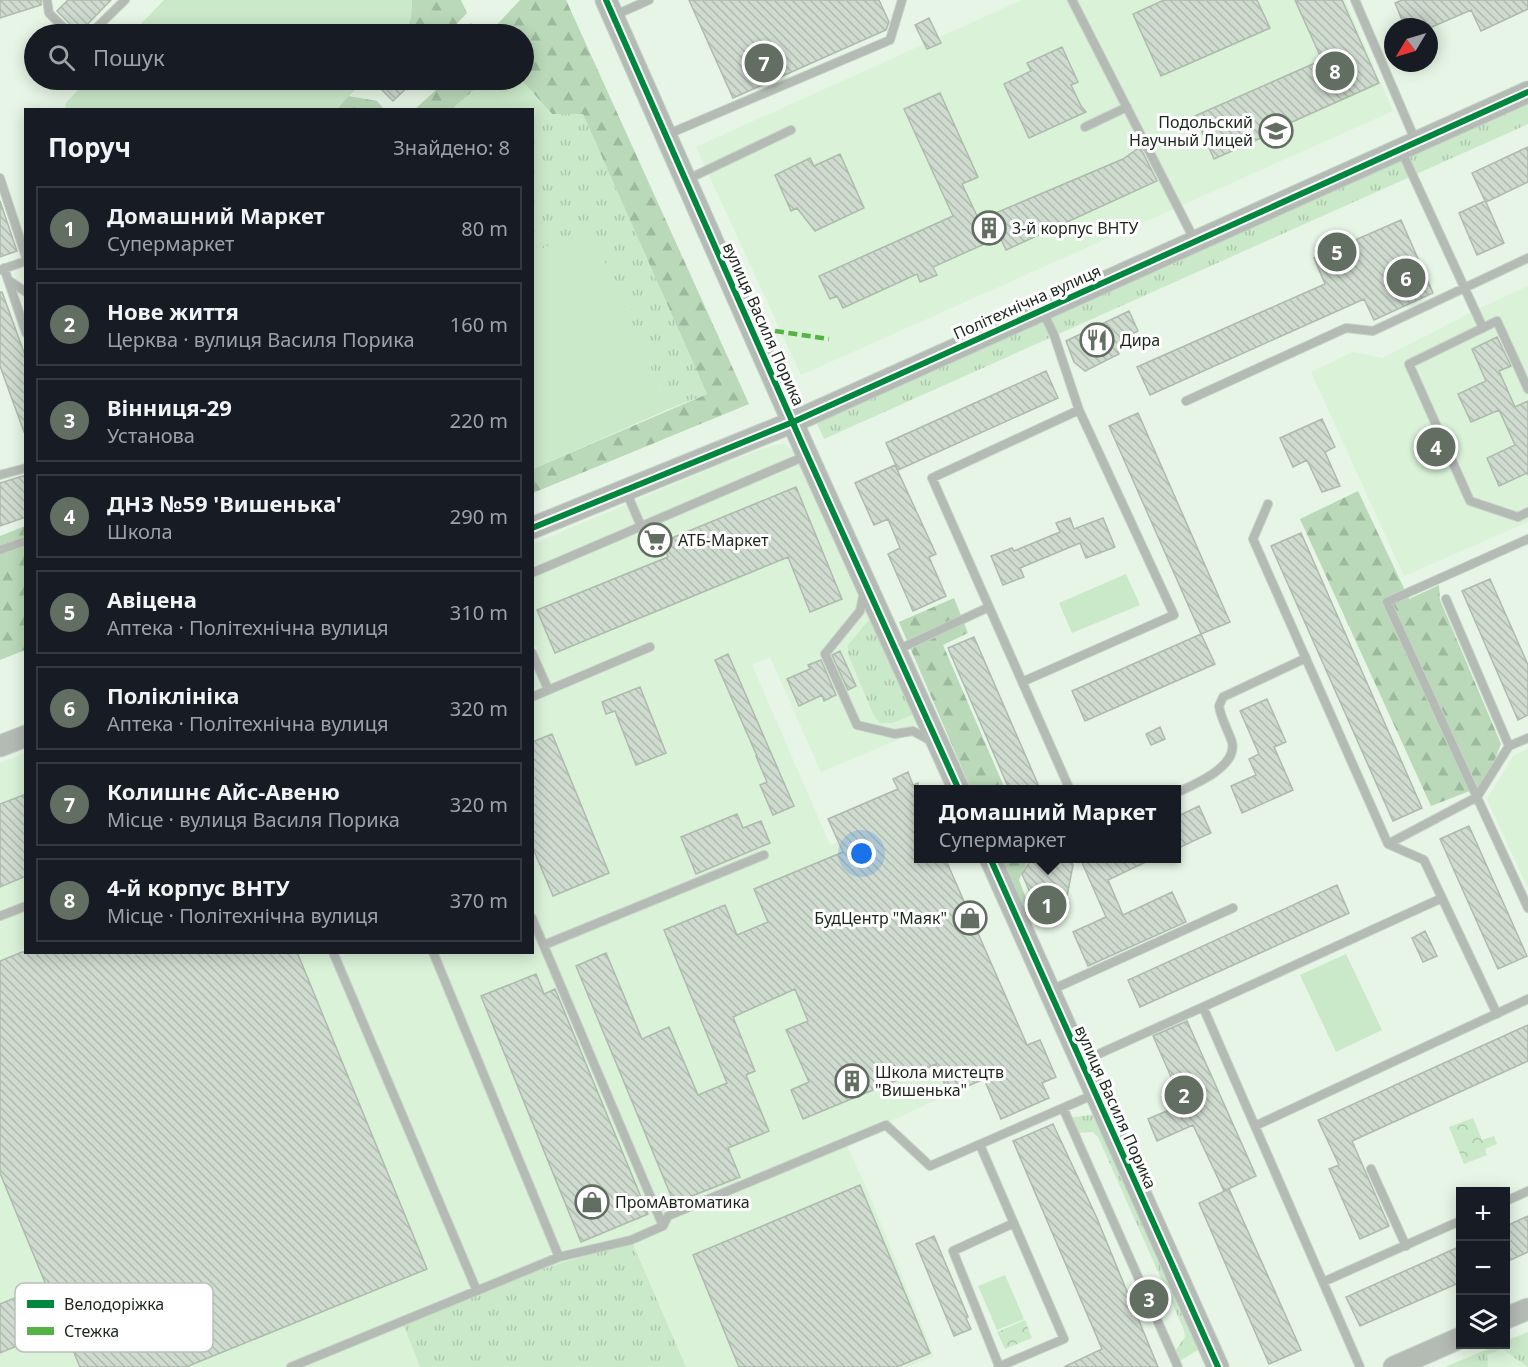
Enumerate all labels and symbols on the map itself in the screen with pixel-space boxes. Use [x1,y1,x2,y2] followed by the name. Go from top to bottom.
[1384,18,1438,72] north arrow
[744,40,783,86] pin: 7
[1316,48,1354,94] pin: 8
[1129,111,1253,151] place label: Подольский Научный Лицей
[1258,113,1294,149] school or university icon: Подольский Научный Лицей
[971,210,1007,246] building icon: 3-й корпус ВНТУ
[1012,217,1138,239] place label: 3-й корпус ВНТУ
[1318,230,1356,274] pin: 5
[718,239,810,409] street label: вулиця Василя Порика
[1386,256,1426,300] pin: 6
[950,260,1104,344] street label: Політехнічна вулиця
[1079,322,1115,358] restaurant icon: Дира
[1120,329,1160,351] place label: Дира
[1416,424,1456,470] pin: 4
[637,522,673,558] supermarket icon: АТБ-Маркет
[678,529,769,551] place label: АТБ-Маркет
[847,839,876,868] your location
[1028,882,1066,928] pin: 1
[952,900,988,936] shop icon: БудЦентр "Маяк"
[814,907,947,929] place label: БудЦентр "Маяк"
[1070,1022,1162,1192] street label: вулиця Василя Порика
[875,1061,1004,1101] place label: Школа мистецтв "Вишенька"
[834,1063,870,1099] building icon: Школа мистецтв "Вишенька"
[1164,1072,1204,1118] pin: 2
[574,1184,610,1220] shop icon: ПромАвтоматика
[615,1191,750,1213] place label: ПромАвтоматика
[1130,1276,1168,1322] pin: 3
[15,1283,213,1352] legend
[64,1293,164,1315] text: Велодоріжка
[64,1320,119,1342] text: Стежка

